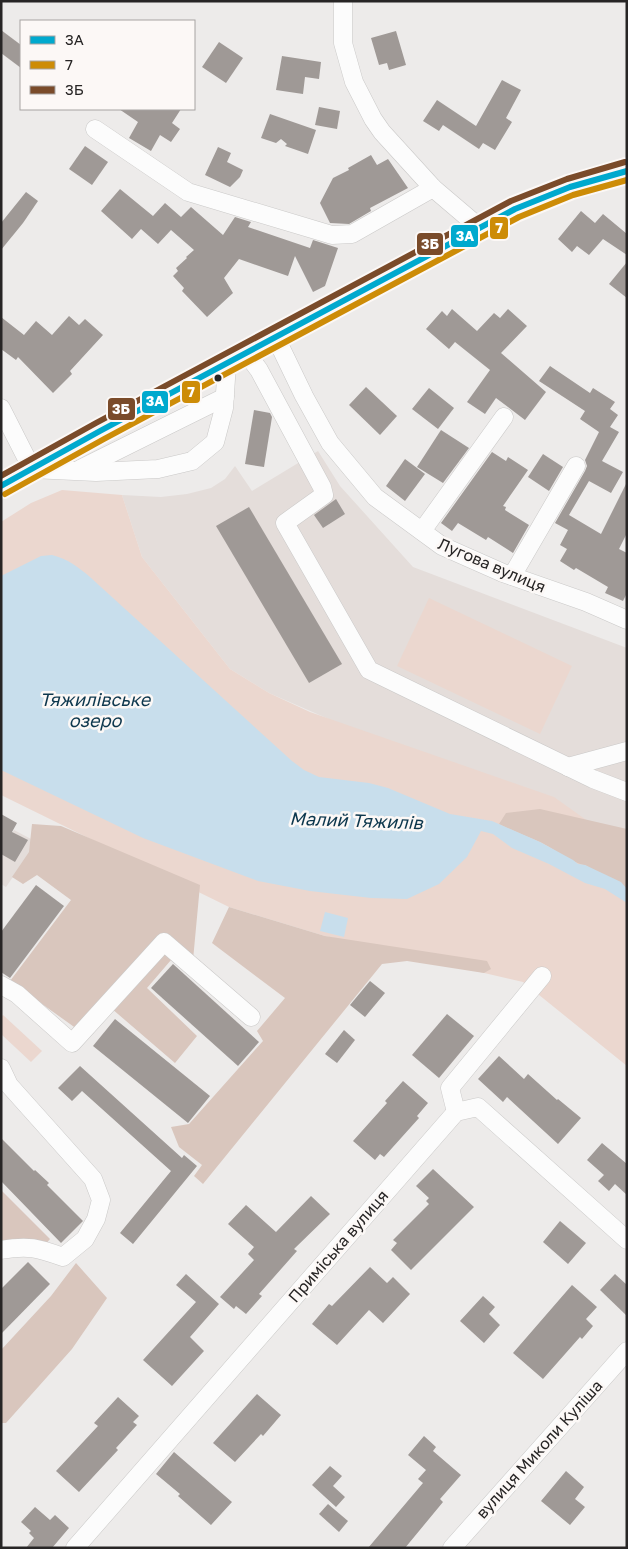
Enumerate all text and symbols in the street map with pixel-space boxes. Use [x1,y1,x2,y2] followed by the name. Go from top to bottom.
[20,20,195,110] legend
[65,30,84,48] text: 3А
[65,55,73,73] text: 7
[65,80,84,98] text: 3Б
[489,216,509,240] line badge: 7
[495,219,503,236] text: 7
[450,224,479,248] line badge: 3А
[456,227,474,244] text: 3А
[416,232,444,256] line badge: 3Б
[421,235,440,252] text: 3Б
[213,373,223,383] unlabelled marker
[181,380,201,404] line badge: 7
[187,383,195,400] text: 7
[141,390,169,414] line badge: 3А
[146,392,164,409] text: 3А
[107,397,136,421] line badge: 3Б
[112,400,131,417] text: 3Б
[435,533,549,597] street label: Лугова вулиця
[40,688,152,731] water label: Тяжилівське озеро
[289,807,424,833] water label: Малий Тяжилів
[284,1186,392,1306] street label: Приміська вулиця
[472,1376,606,1522] street label: вулиця Миколи Куліша

